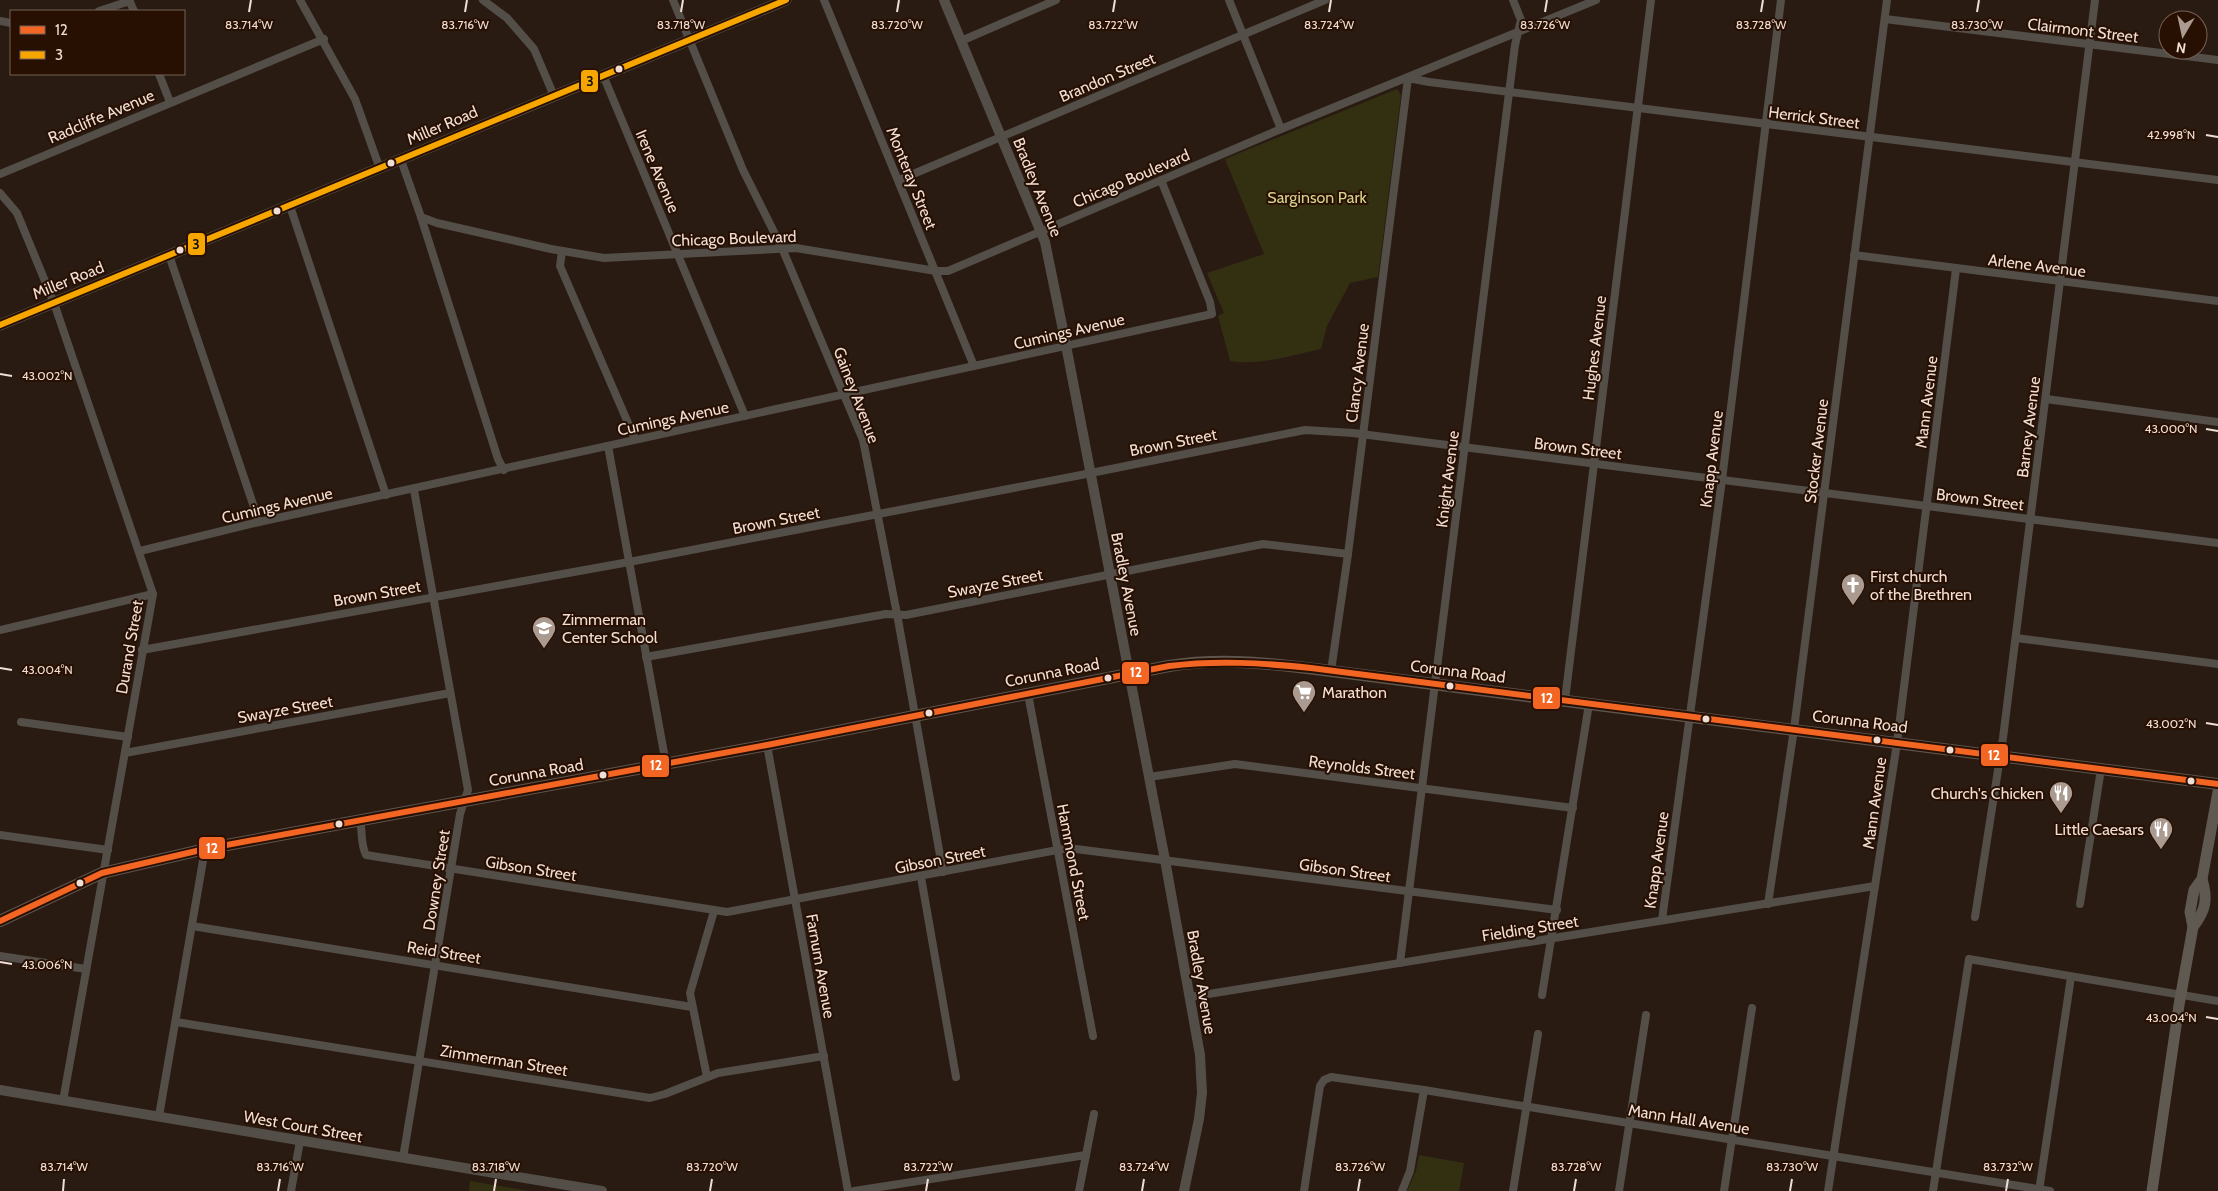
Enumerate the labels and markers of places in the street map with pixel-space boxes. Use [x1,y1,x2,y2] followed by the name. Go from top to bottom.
[614,64,624,74] unlabelled marker
[386,158,396,168] unlabelled marker
[272,206,282,216] unlabelled marker
[175,245,185,255] unlabelled marker
[1870,567,1972,604] place label: First church of the Brethren
[1840,572,1866,606] church icon: First church of the Brethren
[562,610,658,647] place label: Zimmerman Center School
[531,615,557,649] school or university icon: Zimmerman Center School
[1103,673,1113,683] unlabelled marker
[1291,679,1317,713] supermarket icon: Marathon
[1445,681,1455,691] unlabelled marker
[1322,683,1387,702] place label: Marathon
[924,708,934,718] unlabelled marker
[1701,714,1711,724] unlabelled marker
[1872,735,1882,745] unlabelled marker
[1945,745,1955,755] unlabelled marker
[598,770,608,780] unlabelled marker
[2186,776,2196,786] unlabelled marker
[2048,780,2074,814] restaurant icon: Church's Chicken
[1931,784,2044,803] place label: Church's Chicken
[2148,816,2174,850] restaurant icon: Little Caesars
[334,819,344,829] unlabelled marker
[2055,820,2144,839] place label: Little Caesars
[75,878,85,888] unlabelled marker

